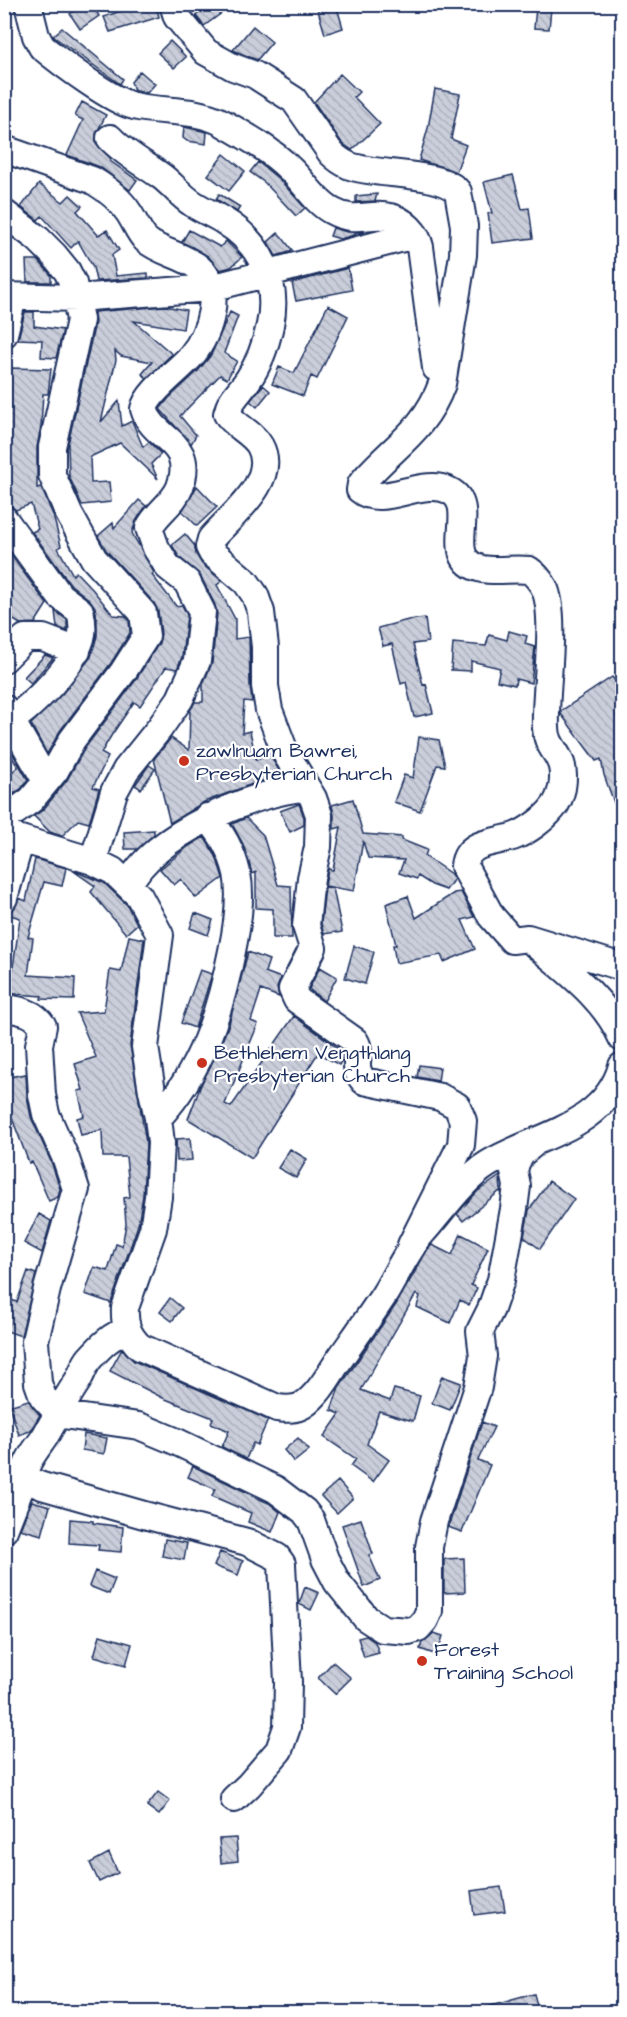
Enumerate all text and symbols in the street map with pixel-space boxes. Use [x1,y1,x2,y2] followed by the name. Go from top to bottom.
[196,737,392,789] place label: zawlnuam Bawrei, Presbyterian Church
[177,754,191,768] marker: zawlnuam Bawrei, Presbyterian Church
[214,1039,411,1091] place label: Bethlehem Vengthlang Presbyterian Church
[195,1056,209,1070] marker: Bethlehem Vengthlang Presbyterian Church
[434,1636,573,1688] place label: Forest Training School
[415,1654,429,1668] marker: Forest Training School

